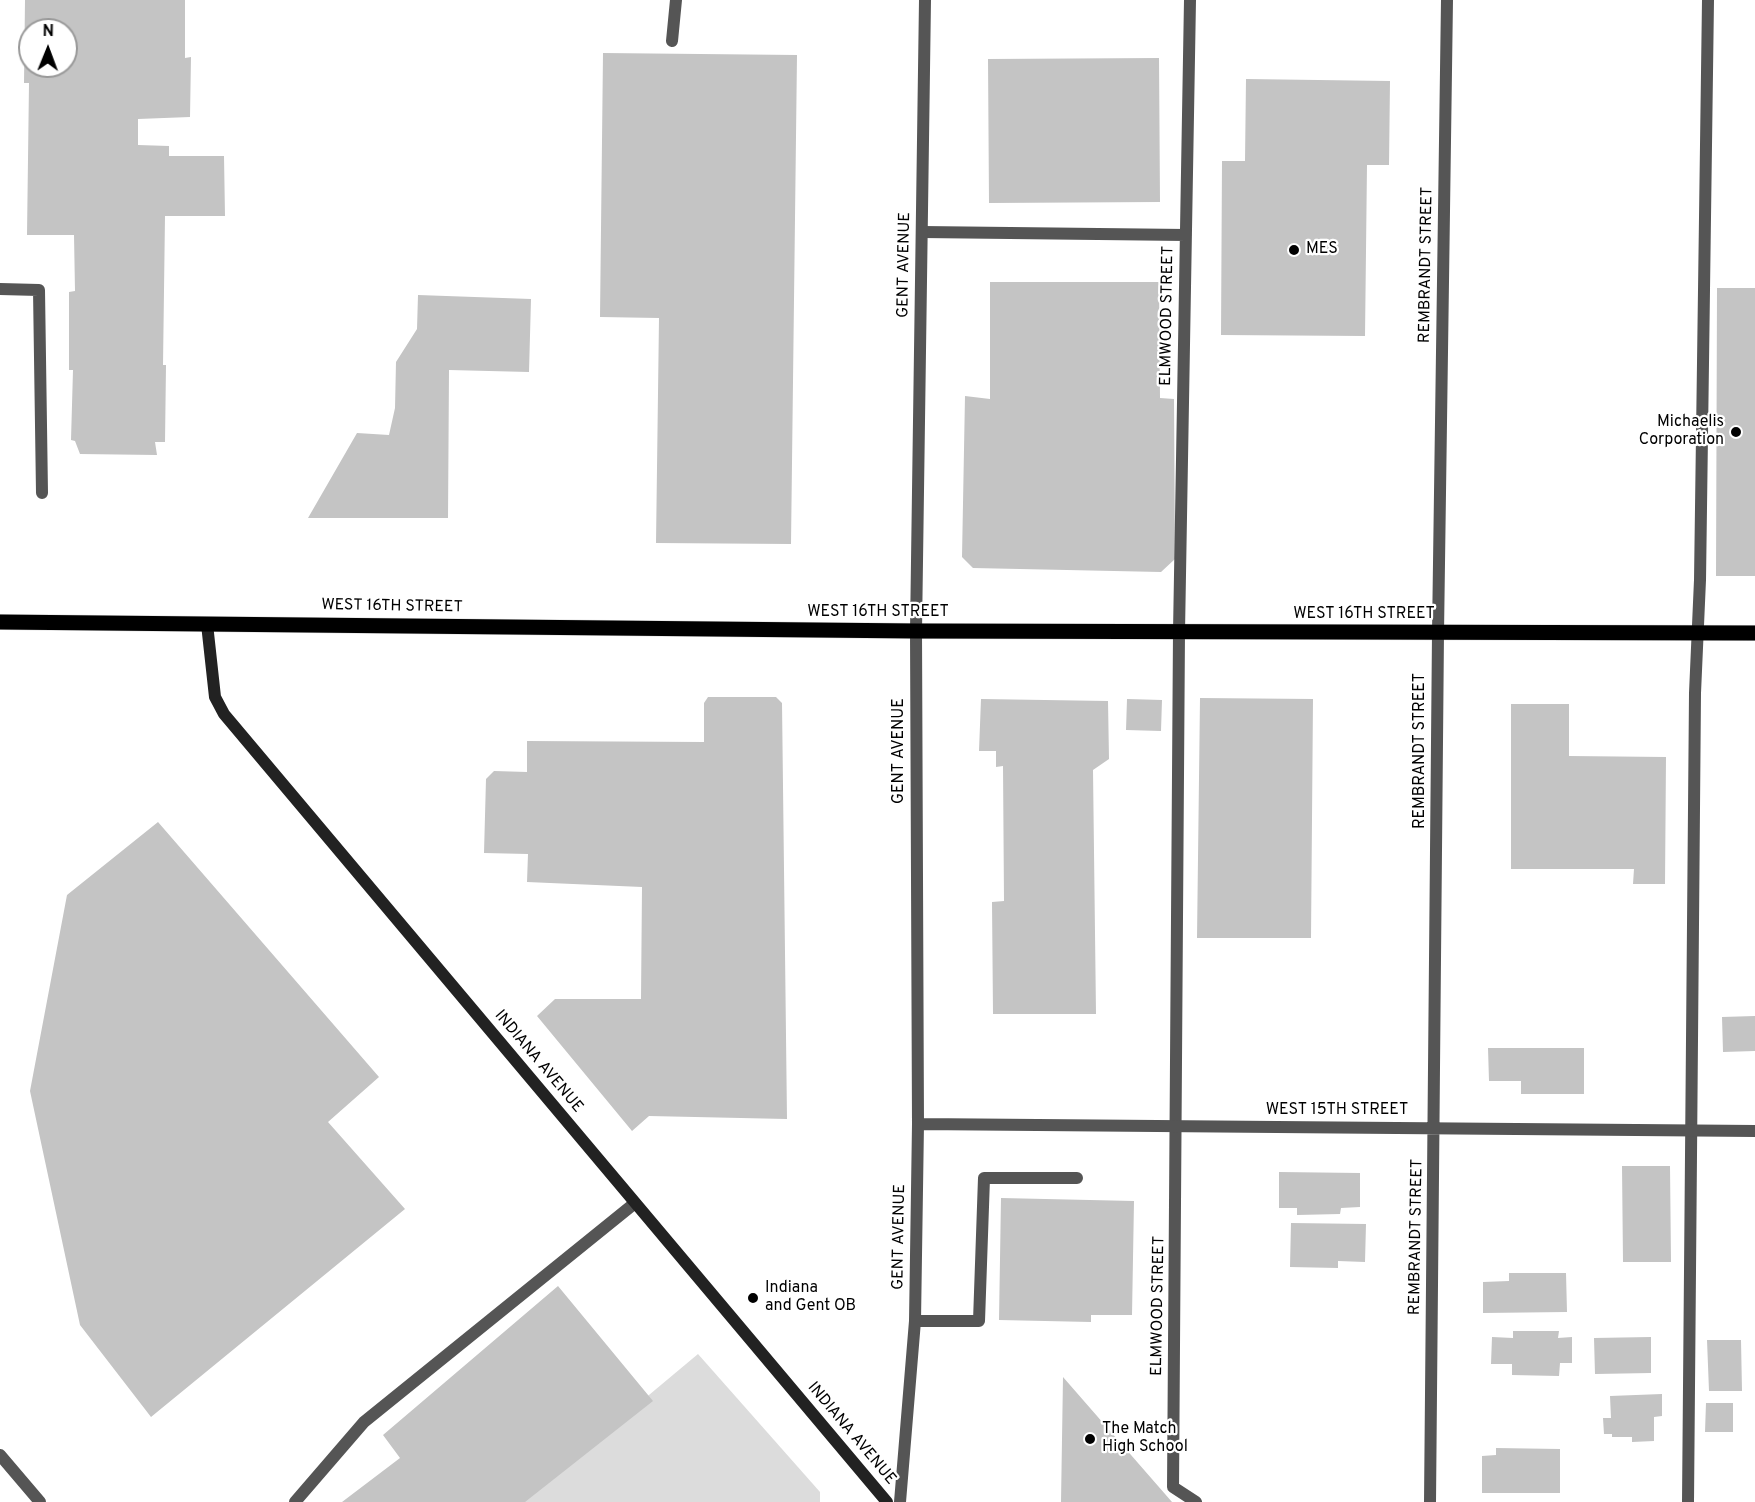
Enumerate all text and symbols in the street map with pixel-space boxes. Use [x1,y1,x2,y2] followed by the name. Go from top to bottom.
[18,18,78,78] north arrow
[42,22,54,42] text: N
[1416,187,1438,343] street label: REMBRANDT STREET
[894,212,916,318] street label: GENT AVENUE
[1306,240,1338,260] place label: MES
[1287,243,1301,257] marker: MES
[1157,246,1179,386] street label: ELMWOOD STREET
[1639,413,1724,451] place label: Michaelis Corporation
[1729,425,1743,439] marker: Michaelis Corporation
[321,596,463,618] street label: WEST 16TH STREET
[807,603,949,623] street label: WEST 16TH STREET
[1293,605,1435,625] street label: WEST 16TH STREET
[1411,673,1431,829] street label: REMBRANDT STREET
[890,698,910,804] street label: GENT AVENUE
[490,1007,586,1117] street label: INDIANA AVENUE
[1266,1101,1408,1121] street label: WEST 15TH STREET
[1406,1159,1428,1315] street label: REMBRANDT STREET
[889,1184,911,1290] street label: GENT AVENUE
[1148,1236,1170,1376] street label: ELMWOOD STREET
[765,1279,856,1317] place label: Indiana and Gent OB
[746,1291,760,1305] marker: Indiana and Gent OB
[803,1379,899,1489] street label: INDIANA AVENUE
[1102,1420,1188,1458] place label: The Match High School
[1083,1432,1097,1446] marker: The Match High School

